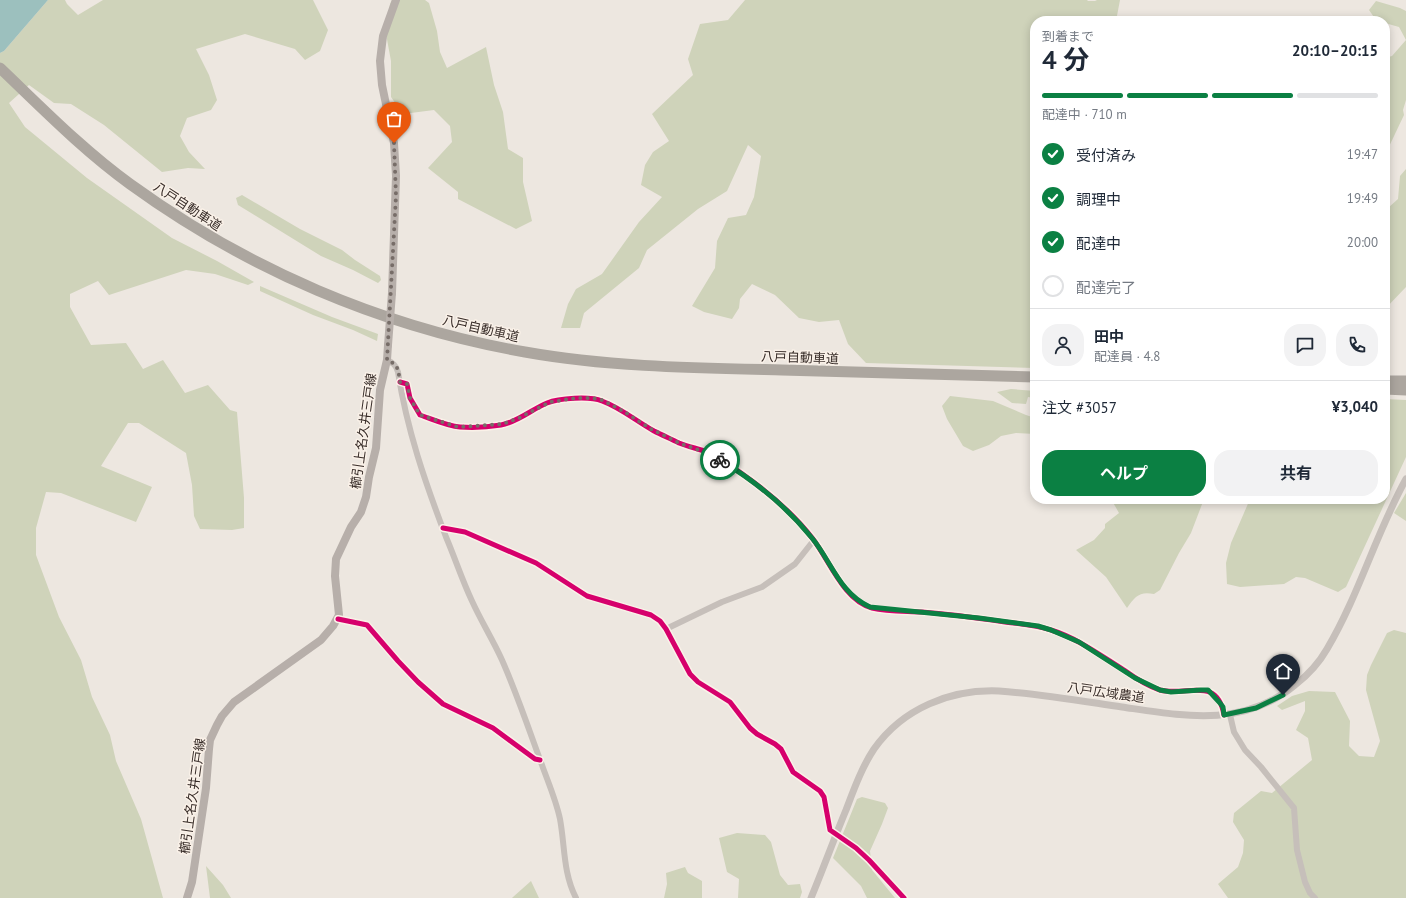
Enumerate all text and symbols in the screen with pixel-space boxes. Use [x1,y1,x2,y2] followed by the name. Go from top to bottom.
[1042,28,1094,45] text: 到着まで
[1292,41,1378,60] text: 20:10–20:15
[1042,43,1089,76] text: 4 分
[377,102,411,143] pin
[1042,106,1127,123] text: 配達中 · 710 m
[383,108,405,130] icon: bag
[1042,143,1064,165] icon: check
[1076,146,1136,165] text: 受付済み
[1347,146,1378,163] text: 19:47
[150,178,225,235] street label: 八戸自動車道
[1042,187,1064,209] icon: check
[1076,190,1121,209] text: 調理中
[1347,190,1378,207] text: 19:49
[1042,231,1064,253] icon: check
[1076,234,1121,253] text: 配達中
[1347,234,1378,251] text: 20:00
[1076,278,1136,297] text: 配達完了
[441,311,521,346] street label: 八戸自動車道
[1042,324,1084,366] button: person
[1284,324,1326,366] button: chat
[1336,324,1378,366] button: phone
[1094,327,1124,346] text: 田中
[761,348,839,367] street label: 八戸自動車道
[1094,348,1160,365] text: 配達員 · 4.8
[347,372,380,490] street label: 櫛引上名久井三戸線
[1332,397,1378,416] text: ¥3,040
[1042,398,1117,417] text: 注文 #3057
[700,440,740,480] courier
[709,449,731,471] icon: bike
[1042,450,1206,496] button: ヘルプ
[1214,450,1378,496] button: 共有
[1266,654,1300,695] pin
[1272,660,1294,682] icon: home
[1066,679,1146,706] street label: 八戸広域農道
[176,737,209,855] street label: 櫛引上名久井三戸線

